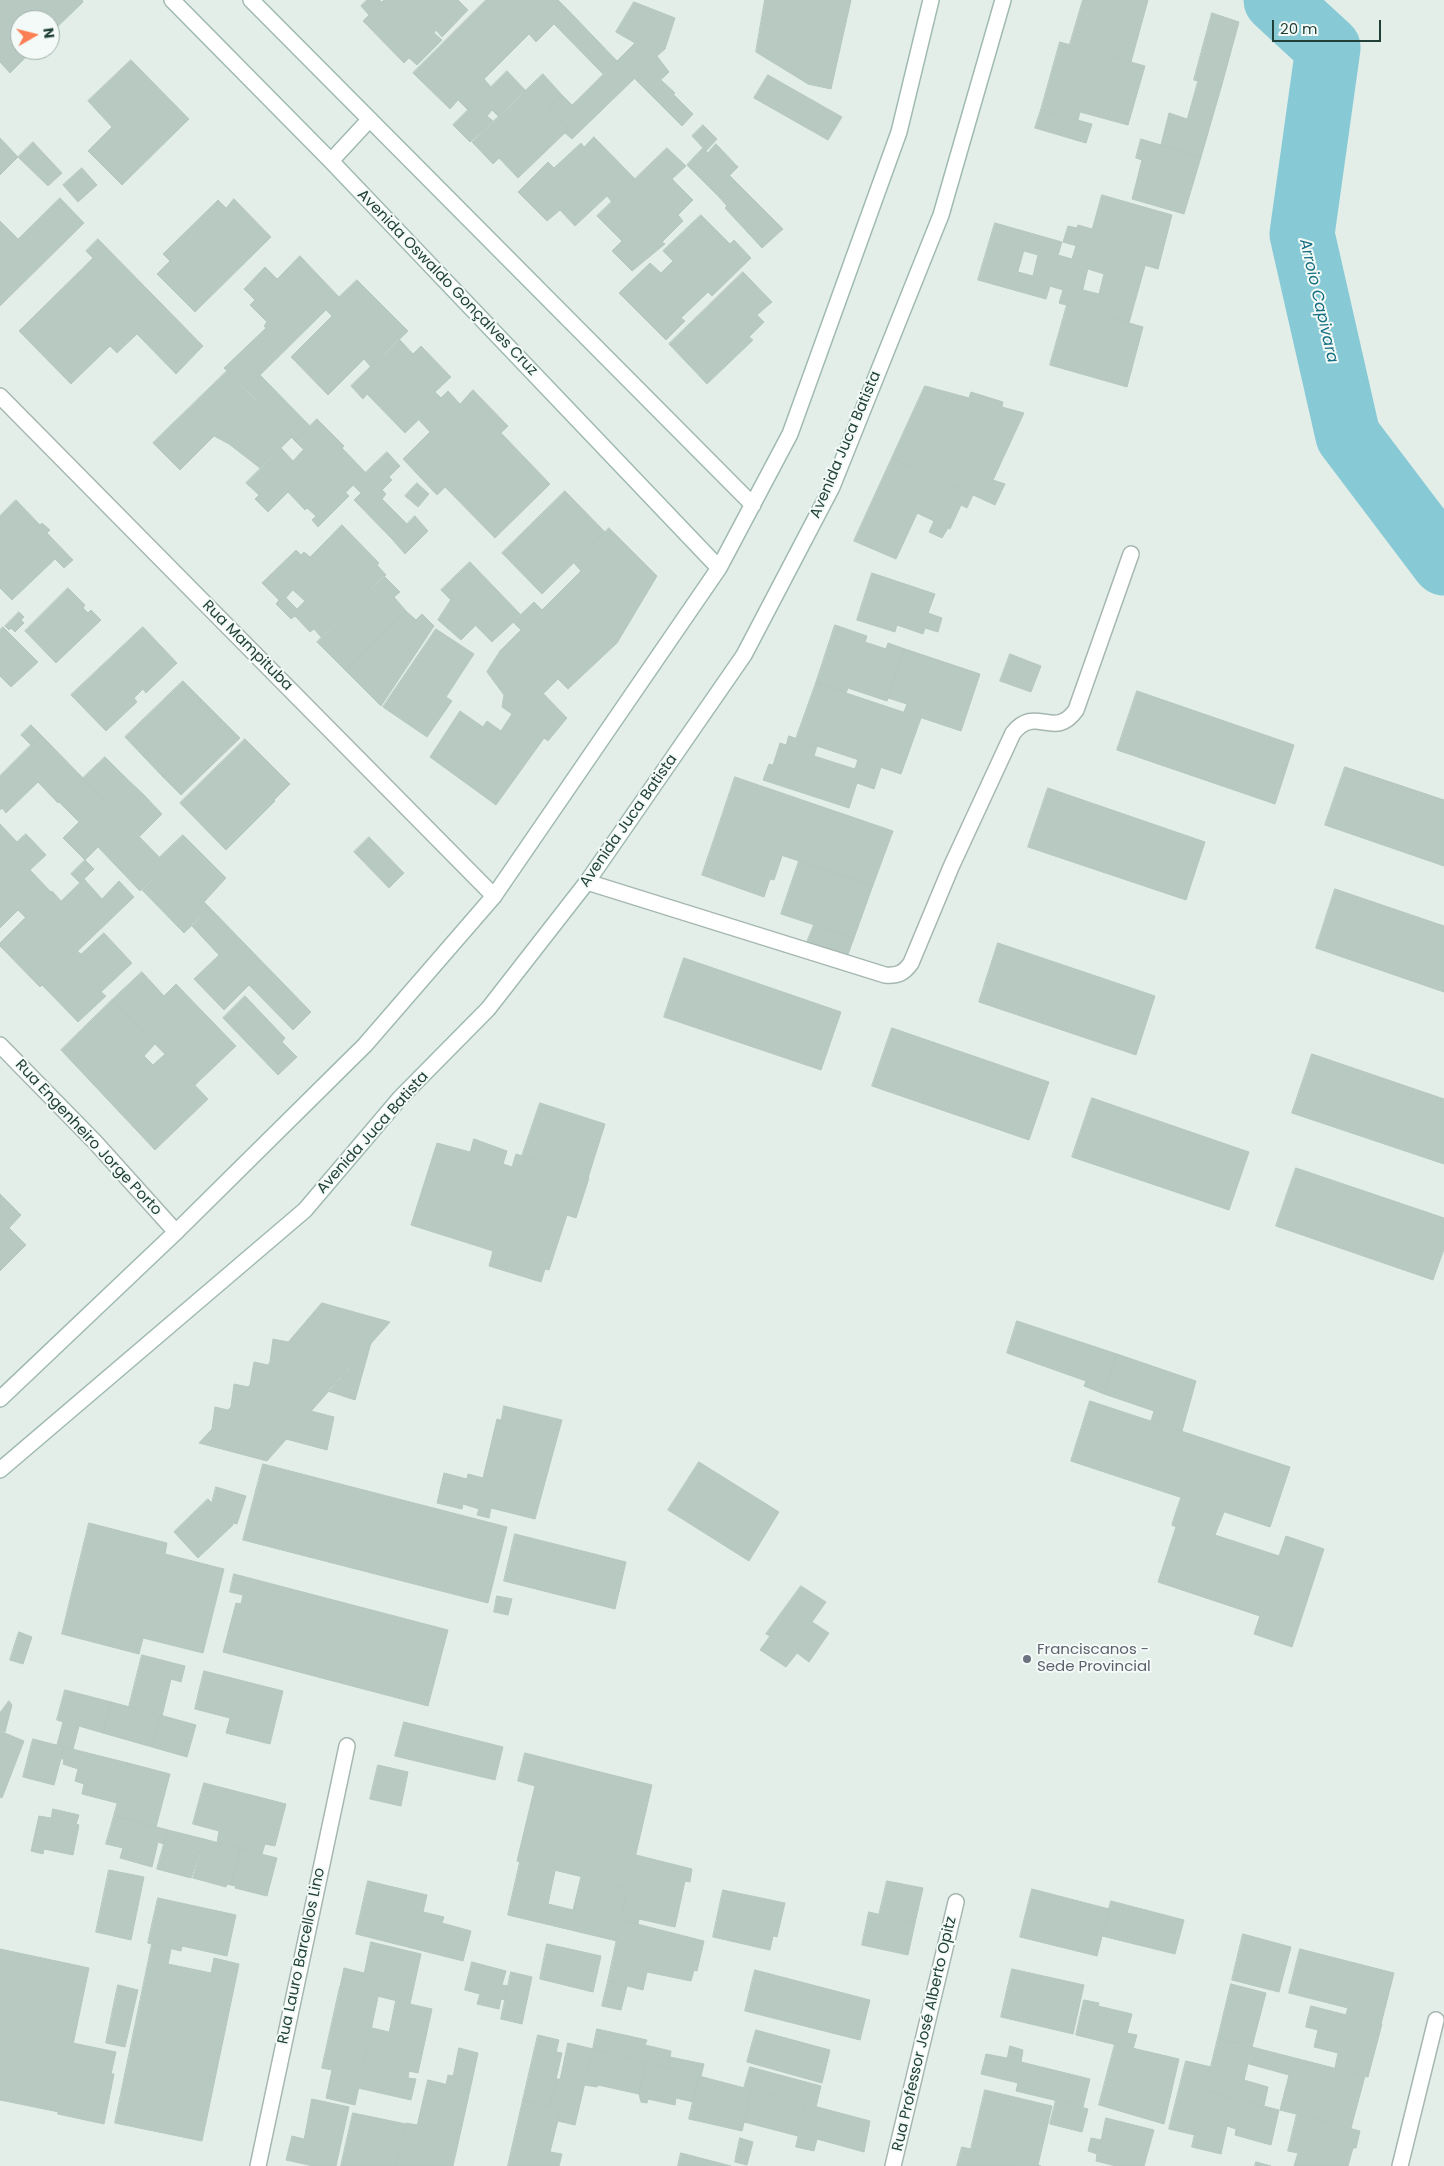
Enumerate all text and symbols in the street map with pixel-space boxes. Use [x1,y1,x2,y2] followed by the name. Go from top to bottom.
[10,10,60,60] north arrow
[1274,10,1383,42] scale bar
[1280,18,1318,39] text: 20 m
[38,26,59,40] text: N
[353,186,541,380] street label: Avenida Oswaldo Gonçalves Cruz
[1294,237,1342,365] water label: Arroio Capivara
[807,369,885,521] street label: Avenida Juca Batista
[198,597,296,695] street label: Rua Mampituba
[576,751,682,891] street label: Avenida Juca Batista
[11,1056,165,1220] street label: Rua Engenheiro Jorge Porto
[313,1068,433,1198] street label: Avenida Juca Batista
[1037,1641,1151,1676] place label: Franciscanos - Sede Provincial
[1021,1653,1033,1665] marker: Franciscanos - Sede Provincial
[275,1866,329,2046] street label: Rua Lauro Barcellos Lino
[889,1915,961,2153] street label: Rua Professor José Alberto Opitz

